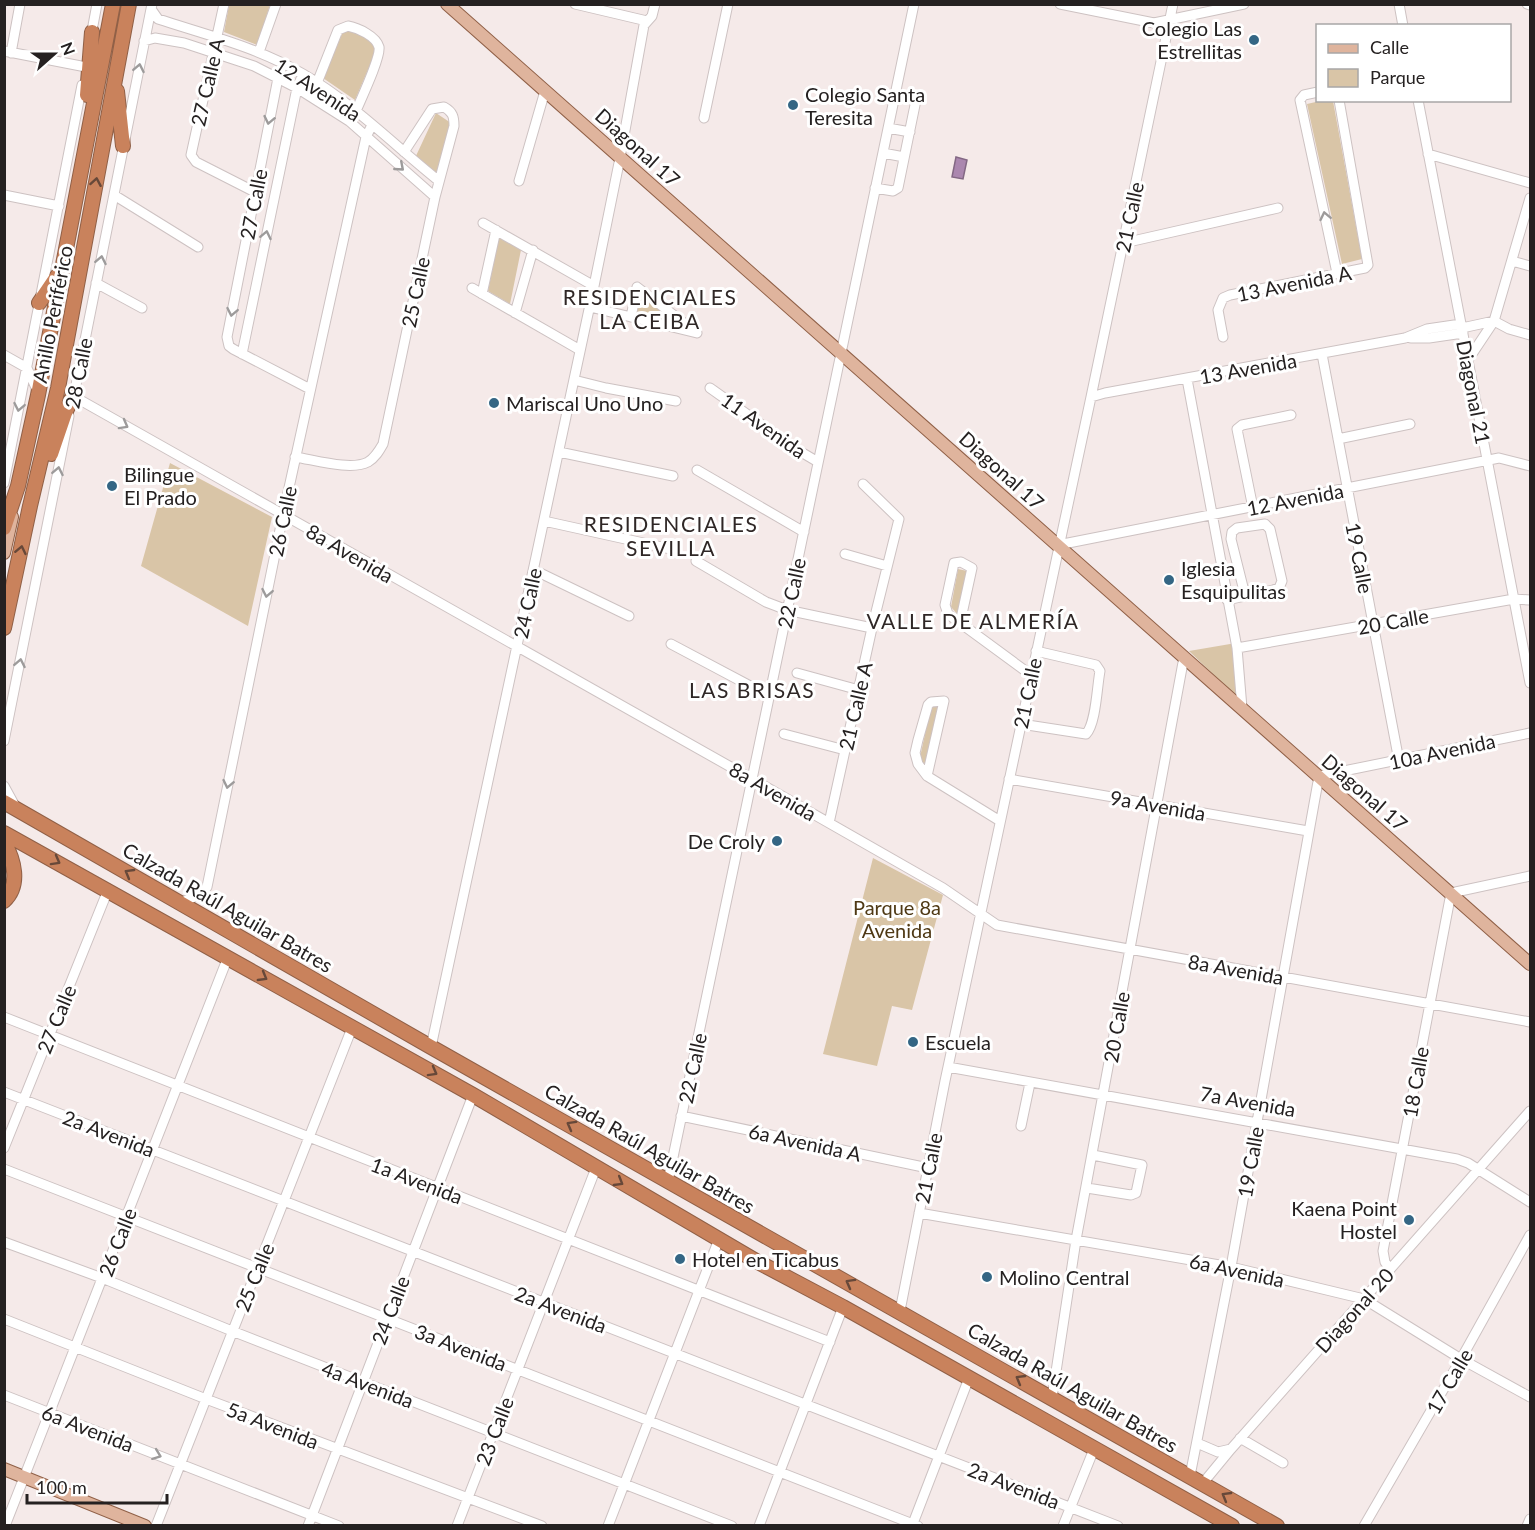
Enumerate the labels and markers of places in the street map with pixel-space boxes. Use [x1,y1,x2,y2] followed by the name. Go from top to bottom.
[1142,16,1242,63] place label: Colegio Las Estrellitas
[1247,33,1261,47] marker: Colegio Las Estrellitas
[805,82,925,129] place label: Colegio Santa Teresita
[786,98,800,112] marker: Colegio Santa Teresita
[506,391,663,415] place label: Mariscal Uno Uno
[487,396,501,410] marker: Mariscal Uno Uno
[124,462,197,509] place label: Bilingue El Prado
[105,479,119,493] marker: Bilingue El Prado
[1181,556,1286,603] place label: Iglesia Esquipulitas
[1162,573,1176,587] marker: Iglesia Esquipulitas
[688,829,766,853] place label: De Croly
[770,834,784,848] marker: De Croly
[925,1030,991,1054] place label: Escuela
[906,1035,920,1049] marker: Escuela
[1291,1196,1397,1243] place label: Kaena Point Hostel
[1402,1213,1416,1227] marker: Kaena Point Hostel
[692,1247,839,1271] place label: Hotel en Ticabus
[673,1252,687,1266] marker: Hotel en Ticabus
[999,1265,1129,1289] place label: Molino Central
[980,1270,994,1284] marker: Molino Central

